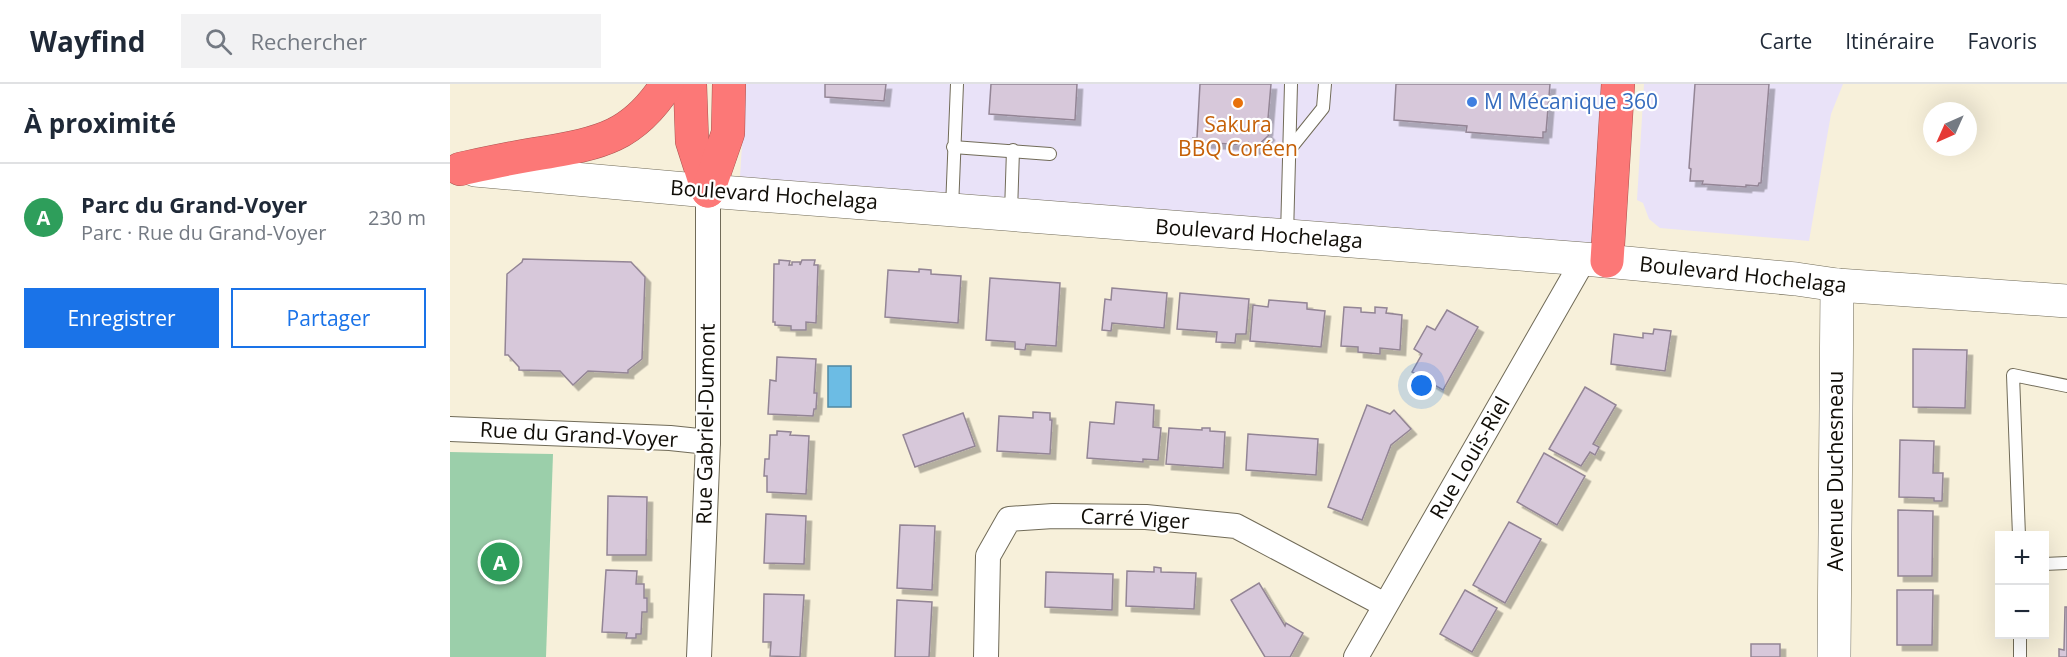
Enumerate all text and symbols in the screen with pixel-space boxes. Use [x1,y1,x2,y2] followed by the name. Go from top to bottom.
[181,14,601,68] search box
[30,22,145,60] text: Wayfind
[202,25,235,58] icon: search
[250,26,367,56] text: Rechercher
[1759,27,1812,55] text: Carte
[1845,27,1934,55] text: Itinéraire
[1967,27,2037,55] text: Favoris
[1484,87,1658,115] place label: M Mécanique 360
[1465,95,1479,109] marker: M Mécanique 360
[1231,96,1245,110] marker: Sakura BBQ Coréen
[1923,102,1977,156] north arrow
[24,105,176,141] text: À proximité
[1178,110,1298,162] place label: Sakura BBQ Coréen
[669,173,879,215] street label: Boulevard Hochelaga
[81,189,307,219] text: Parc du Grand-Voyer
[37,204,50,231] text: A
[368,204,426,231] text: 230 m
[1154,212,1364,254] street label: Boulevard Hochelaga
[81,219,326,246] text: Parc · Rue du Grand-Voyer
[1638,249,1848,299] street label: Boulevard Hochelaga
[24,288,219,348] button: Enregistrer
[231,288,426,348] button: Partager
[689,323,721,525] street label: Rue Gabriel-Dumont
[1407,371,1436,400] your location
[1821,371,1849,571] street label: Avenue Duchesneau
[1423,391,1516,524] street label: Rue Louis-Riel
[479,415,679,453] street label: Rue du Grand-Voyer
[1080,501,1191,535] street label: Carré Viger
[1995,531,2049,639] map controls
[1995,531,2049,585] button: +
[481,540,520,584] pin: A
[1995,585,2049,639] button: −

